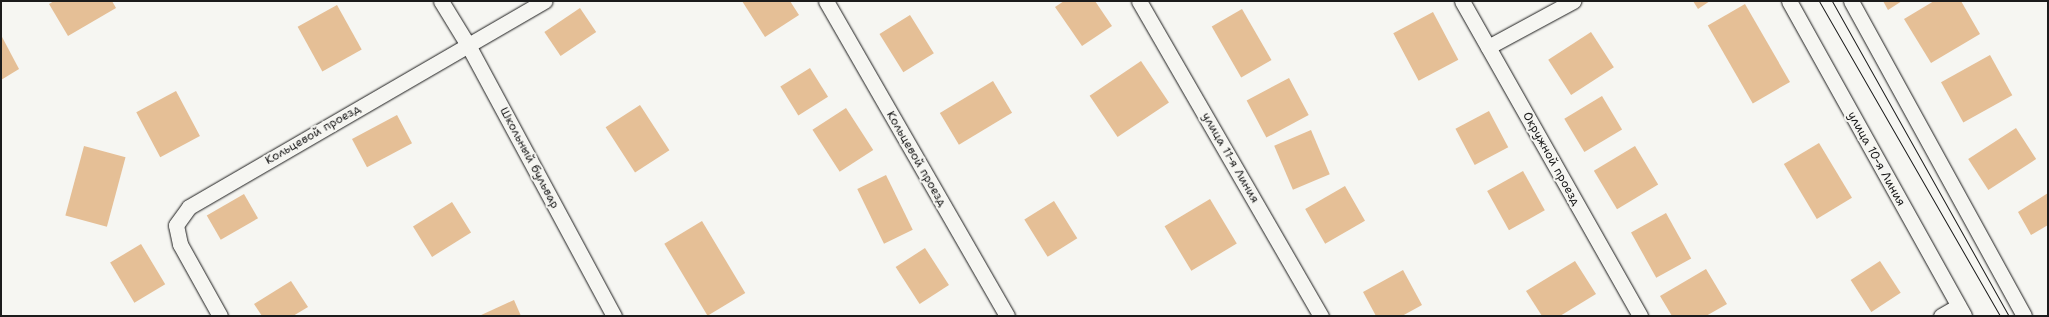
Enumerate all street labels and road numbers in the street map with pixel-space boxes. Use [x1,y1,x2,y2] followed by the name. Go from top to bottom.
[263,102,363,168] street label: Кольцевой проезд
[496,105,562,211] street label: Школьный бульвар
[883,109,949,209] street label: Кольцевой проезд
[1844,109,1908,209] street label: улица 10-я Линия
[1198,110,1262,206] street label: улица 11-я Линия
[1519,110,1583,208] street label: Окружной проезд

